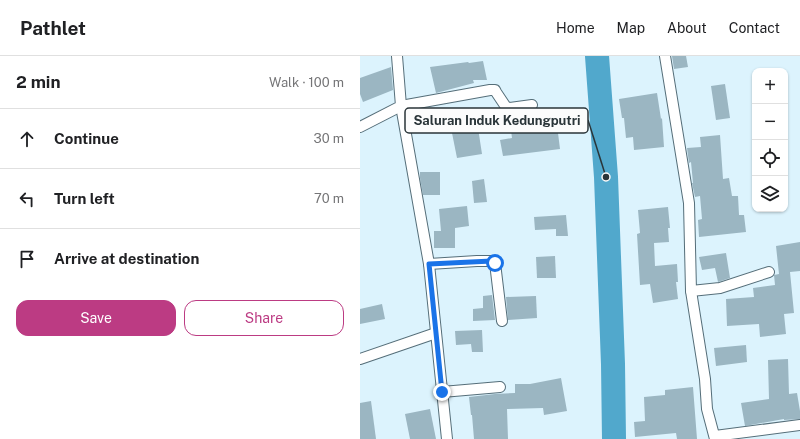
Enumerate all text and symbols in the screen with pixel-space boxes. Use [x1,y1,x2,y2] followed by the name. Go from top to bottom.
[20,17,86,39] text: Pathlet
[556,20,595,36] text: Home
[617,20,645,36] text: Map
[667,20,707,36] text: About
[729,20,780,36] text: Contact
[752,68,788,212] map controls
[752,68,788,104] button: +
[16,72,61,92] text: 2 min
[269,75,344,90] text: Walk · 100 m
[752,104,788,140] button: −
[405,108,588,133] callout: Saluran Induk Kedungputri
[413,113,581,128] text: Saluran Induk Kedungputri
[16,128,38,150] icon: ahead
[54,130,119,147] text: Continue
[314,131,344,146] text: 30 m
[752,140,788,176] button: locate
[752,176,788,212] button: layers
[16,188,38,210] icon: left
[54,190,115,207] text: Turn left
[314,191,344,206] text: 70 m
[16,248,38,270] icon: arrive
[54,250,199,267] text: Arrive at destination
[486,254,504,272] route start
[16,300,176,336] button: Save
[184,300,344,336] button: Share
[433,383,451,401] route end

